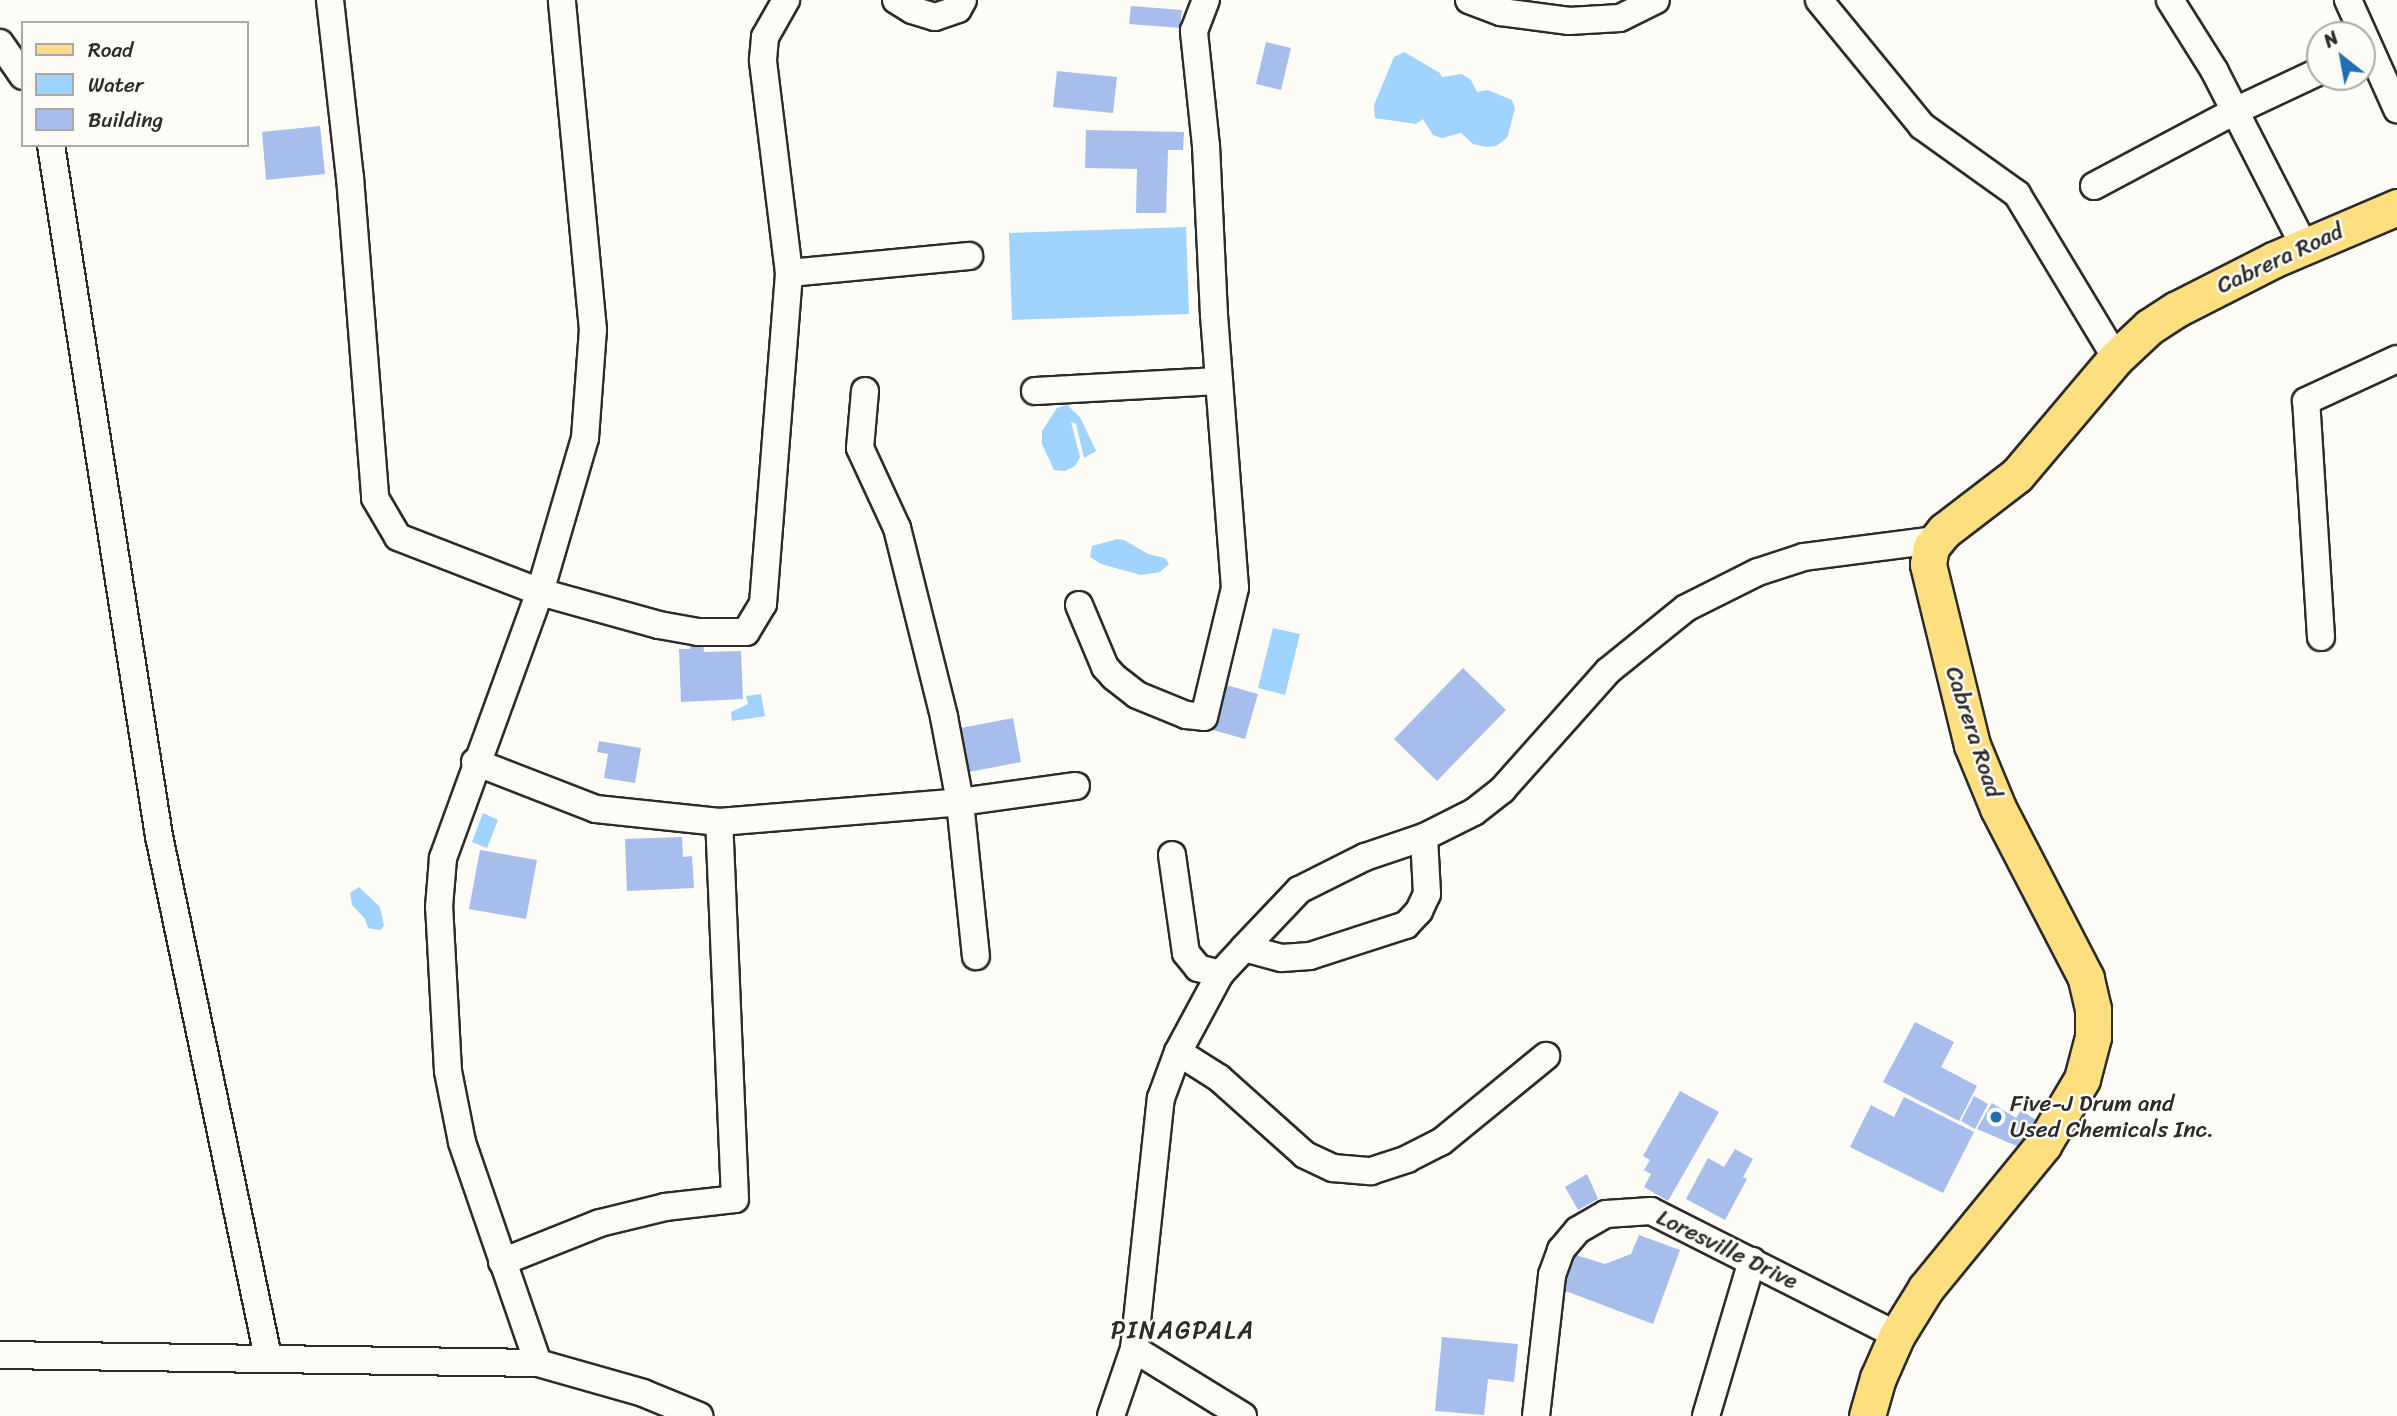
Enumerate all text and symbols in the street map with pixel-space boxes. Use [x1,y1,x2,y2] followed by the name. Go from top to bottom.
[21,21,248,147] legend
[2306,21,2376,91] north arrow
[2317,22,2345,57] text: N
[88,31,133,69] text: Road
[88,66,143,104] text: Water
[88,101,163,139] text: Building
[2213,218,2347,300] street label: Cabrera Road
[1939,663,2007,801] street label: Cabrera Road
[2010,1090,2214,1144] place label: Five-J Drum and Used Chemicals Inc.
[1988,1109,2004,1125] marker: Five-J Drum and Used Chemicals Inc.
[1652,1204,1802,1296] street label: Loresville Drive
[1112,1317,1254,1345] district label: PINAGPALA

